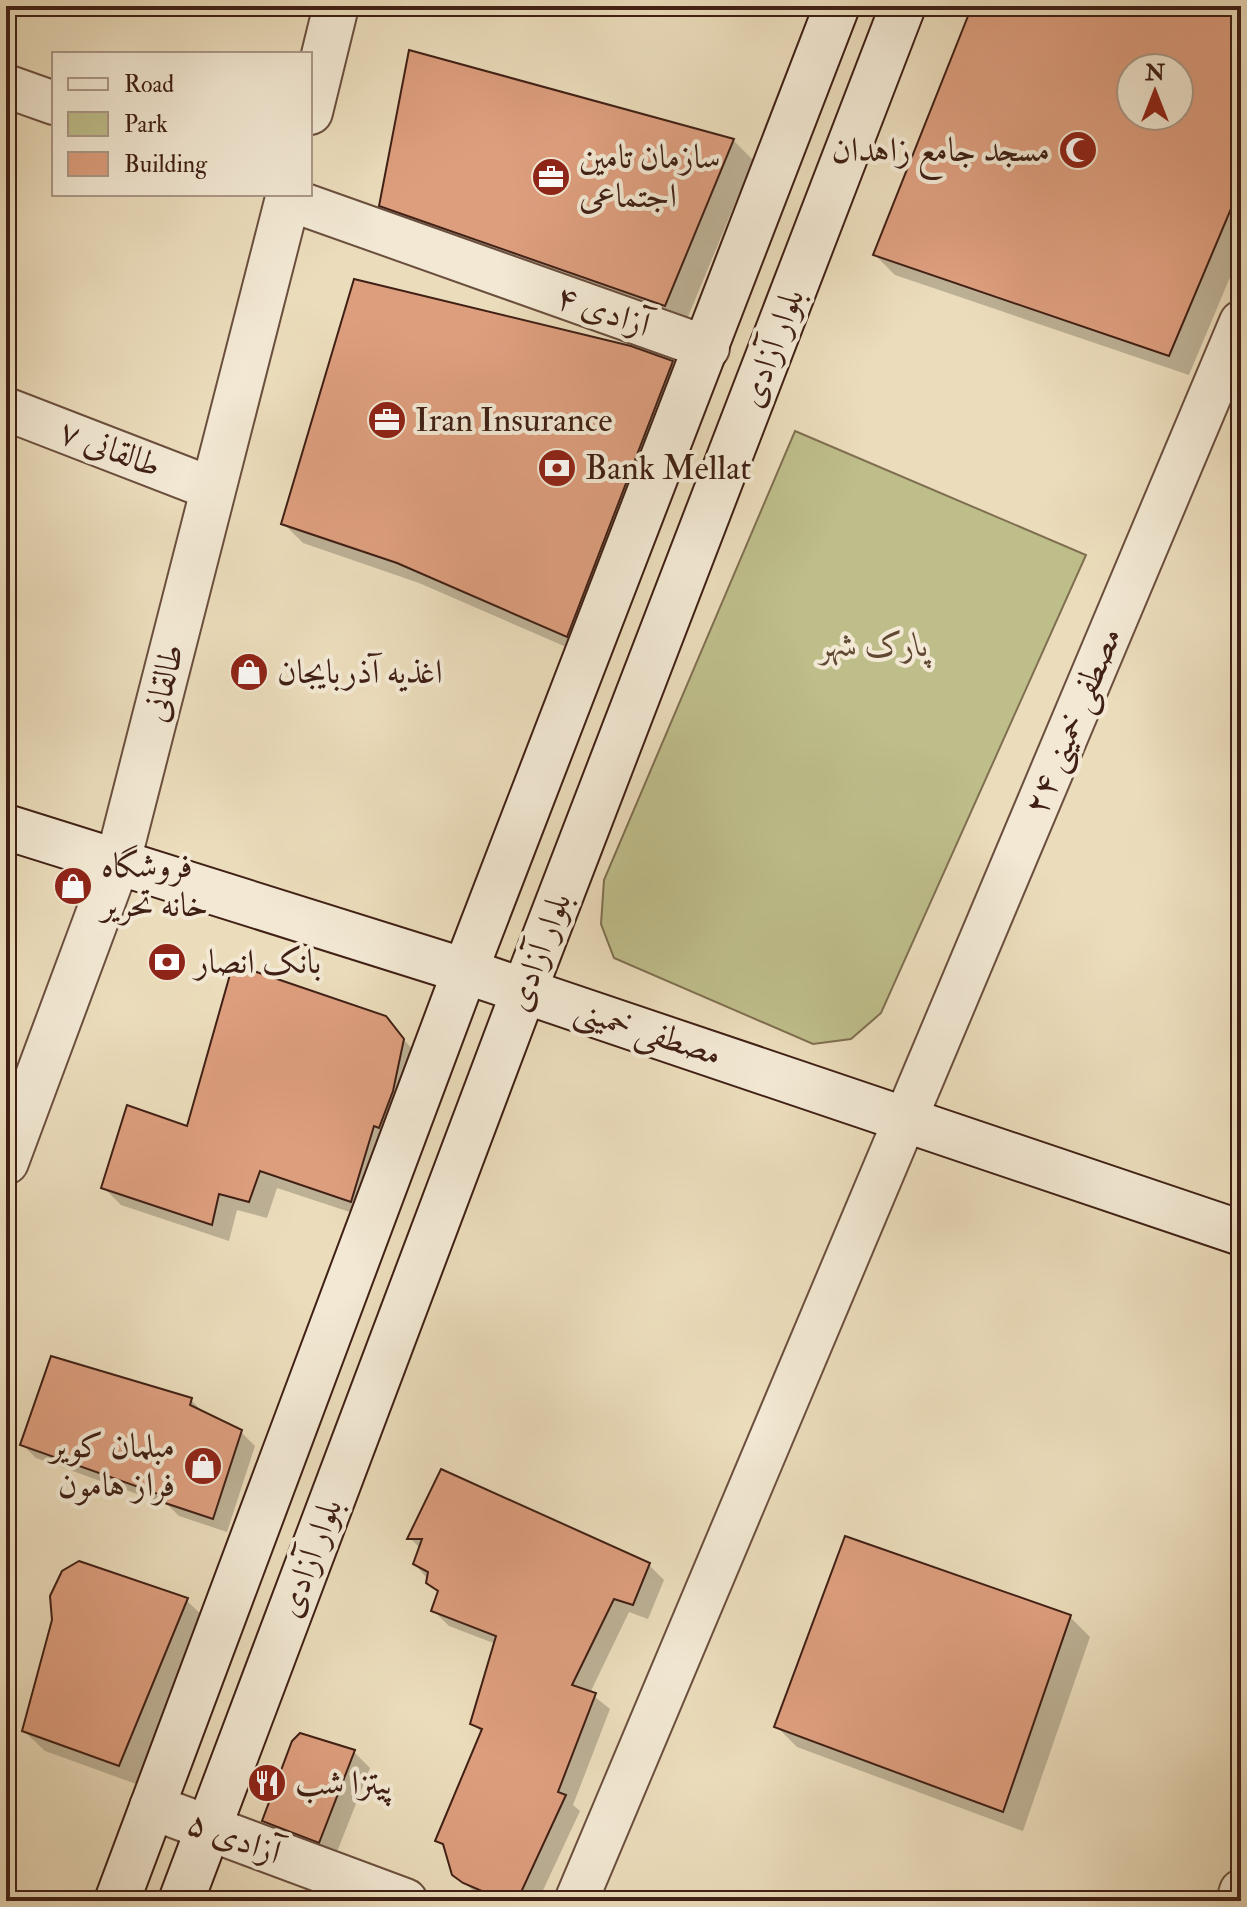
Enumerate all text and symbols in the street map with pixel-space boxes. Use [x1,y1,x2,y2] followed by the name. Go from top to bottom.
[52,52,312,196] legend
[1115,52,1195,132] north arrow
[1144,59,1165,87] text: N
[124,69,174,100] text: Road
[124,109,168,140] text: Park
[831,129,1050,180] place label: مسجد جامع زاهدان
[1057,129,1099,171] mosque icon: مسجد جامع زاهدان
[579,136,721,218] place label: سازمان تامین اجتماعی
[124,149,208,180] text: Building
[530,156,572,198] office icon: سازمان تامین اجتماعی
[550,275,659,348] street label: آزادی ۴
[730,283,814,413] street label: بلوار آزادی
[366,399,408,441] office icon: Iran Insurance
[415,399,613,442] place label: Iran Insurance
[53,410,167,488] street label: طالقانی ۷
[536,447,578,489] bank icon: Bank Mellat
[585,447,751,490] place label: Bank Mellat
[1014,621,1134,822] street label: مصطفی خمینی ۲۴
[817,624,931,669] park label: پارک شهر
[134,640,194,726] street label: طالقانی
[228,651,270,693] shop icon: اغذیه آذربایجان
[277,651,443,694] place label: اغذیه آذربایجان
[98,844,208,927] place label: فروشگاه خانه تحریر
[52,865,94,907] shop icon: فروشگاه خانه تحریر
[497,887,581,1017] street label: بلوار آزادی
[146,941,188,983] bank icon: بانک انصار
[192,941,321,984] place label: بانک انصار
[568,988,727,1078] street label: مصطفی خمینی
[47,1425,175,1507] place label: مبلمان کویر فراز هامون
[182,1445,224,1487] shop icon: مبلمان کویر فراز هامون
[268,1493,352,1623] street label: بلوار آزادی
[246,1762,288,1804] restaurant icon: پیتزا شب
[295,1762,393,1807] place label: پیتزا شب
[181,1801,290,1876] street label: آزادی ۵

